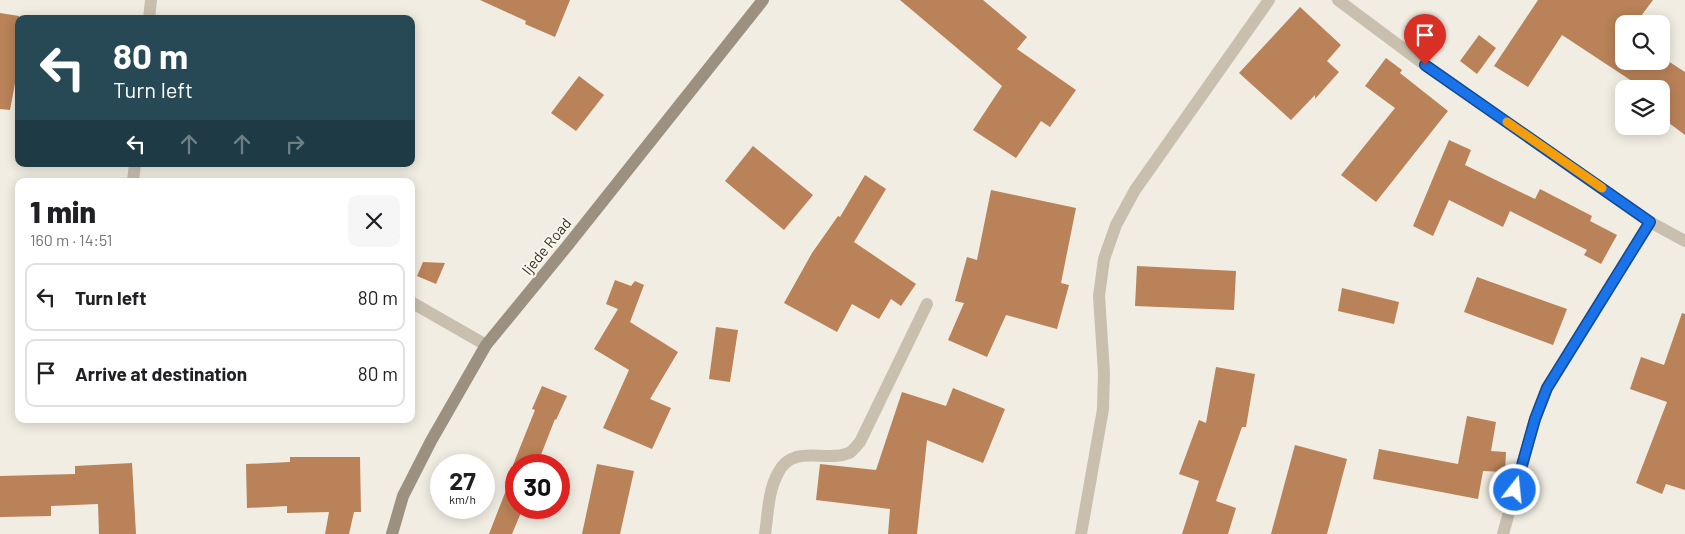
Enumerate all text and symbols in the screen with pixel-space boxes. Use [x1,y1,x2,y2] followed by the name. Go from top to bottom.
[1404,14,1446,65] pin
[1615,15,1670,135] map controls
[1615,15,1670,70] button: search
[1411,21,1439,49] icon: arrive
[113,34,188,76] text: 80 m
[30,35,95,100] icon: left
[113,76,193,102] text: Turn left
[1615,80,1670,135] button: layers
[122,130,150,158] icon: left
[175,130,203,158] icon: ahead
[228,130,256,158] icon: ahead
[281,130,309,158] icon: right
[30,193,96,229] text: 1 min
[348,195,400,247] button: close
[518,214,574,278] street label: Ijede Road
[30,230,112,249] text: 160 m · 14:51
[32,283,60,311] icon: left
[75,286,146,309] text: Turn left
[358,286,398,309] text: 80 m
[32,359,60,387] icon: arrive
[75,362,247,385] text: Arrive at destination
[358,362,398,385] text: 80 m
[505,454,570,519] speed limit sign: 30
[1488,463,1540,515] position arrow
[449,465,476,495] text: 27
[449,492,476,506] text: km/h

